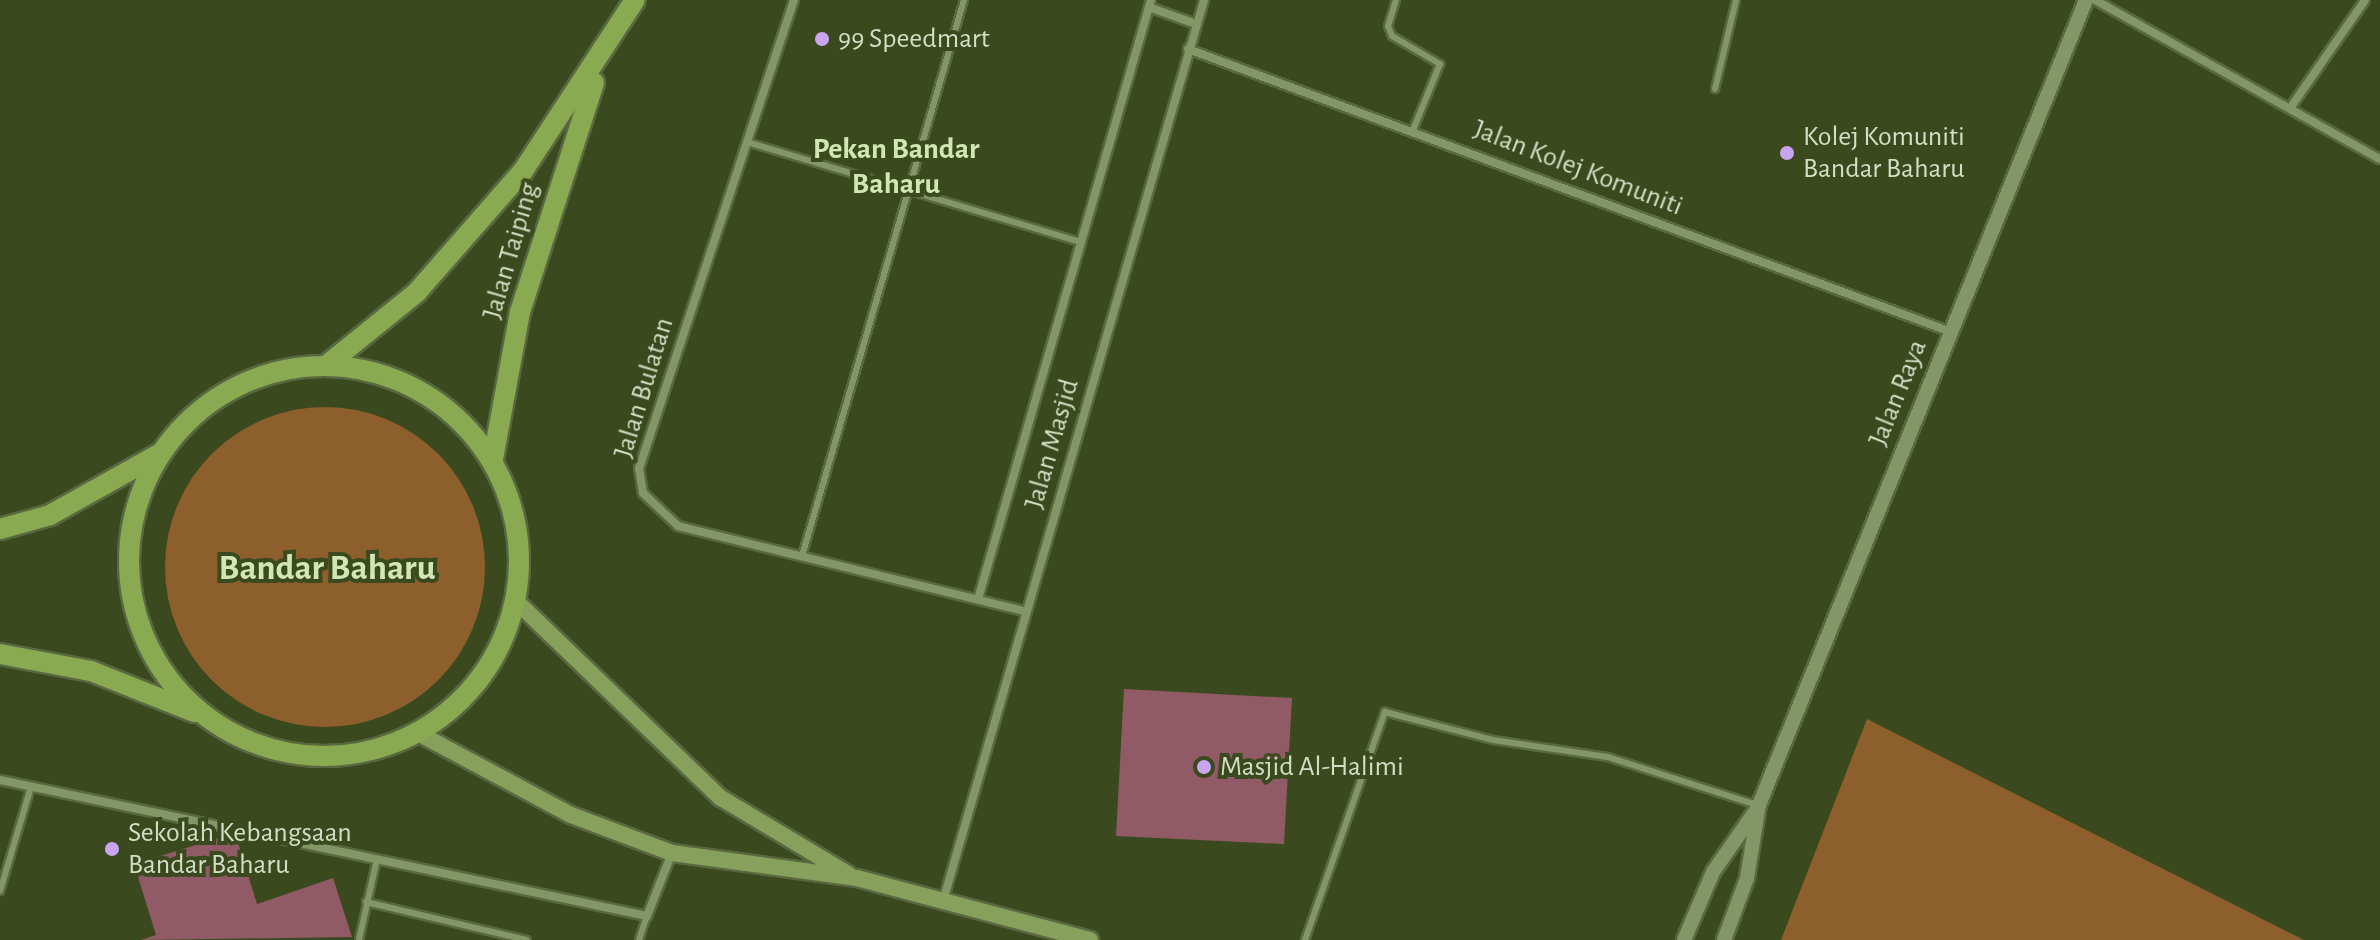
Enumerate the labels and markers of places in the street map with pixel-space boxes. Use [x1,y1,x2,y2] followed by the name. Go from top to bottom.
[838,22,990,56] place label: 99 Speedmart
[813,30,831,48] marker: 99 Speedmart
[1803,120,1965,186] place label: Kolej Komuniti Bandar Baharu
[1778,144,1796,162] marker: Kolej Komuniti Bandar Baharu
[1220,750,1404,784] place label: Masjid Al-Halimi
[1195,758,1213,776] marker: Masjid Al-Halimi
[128,816,352,882] place label: Sekolah Kebangsaan Bandar Baharu
[103,840,121,858] marker: Sekolah Kebangsaan Bandar Baharu

